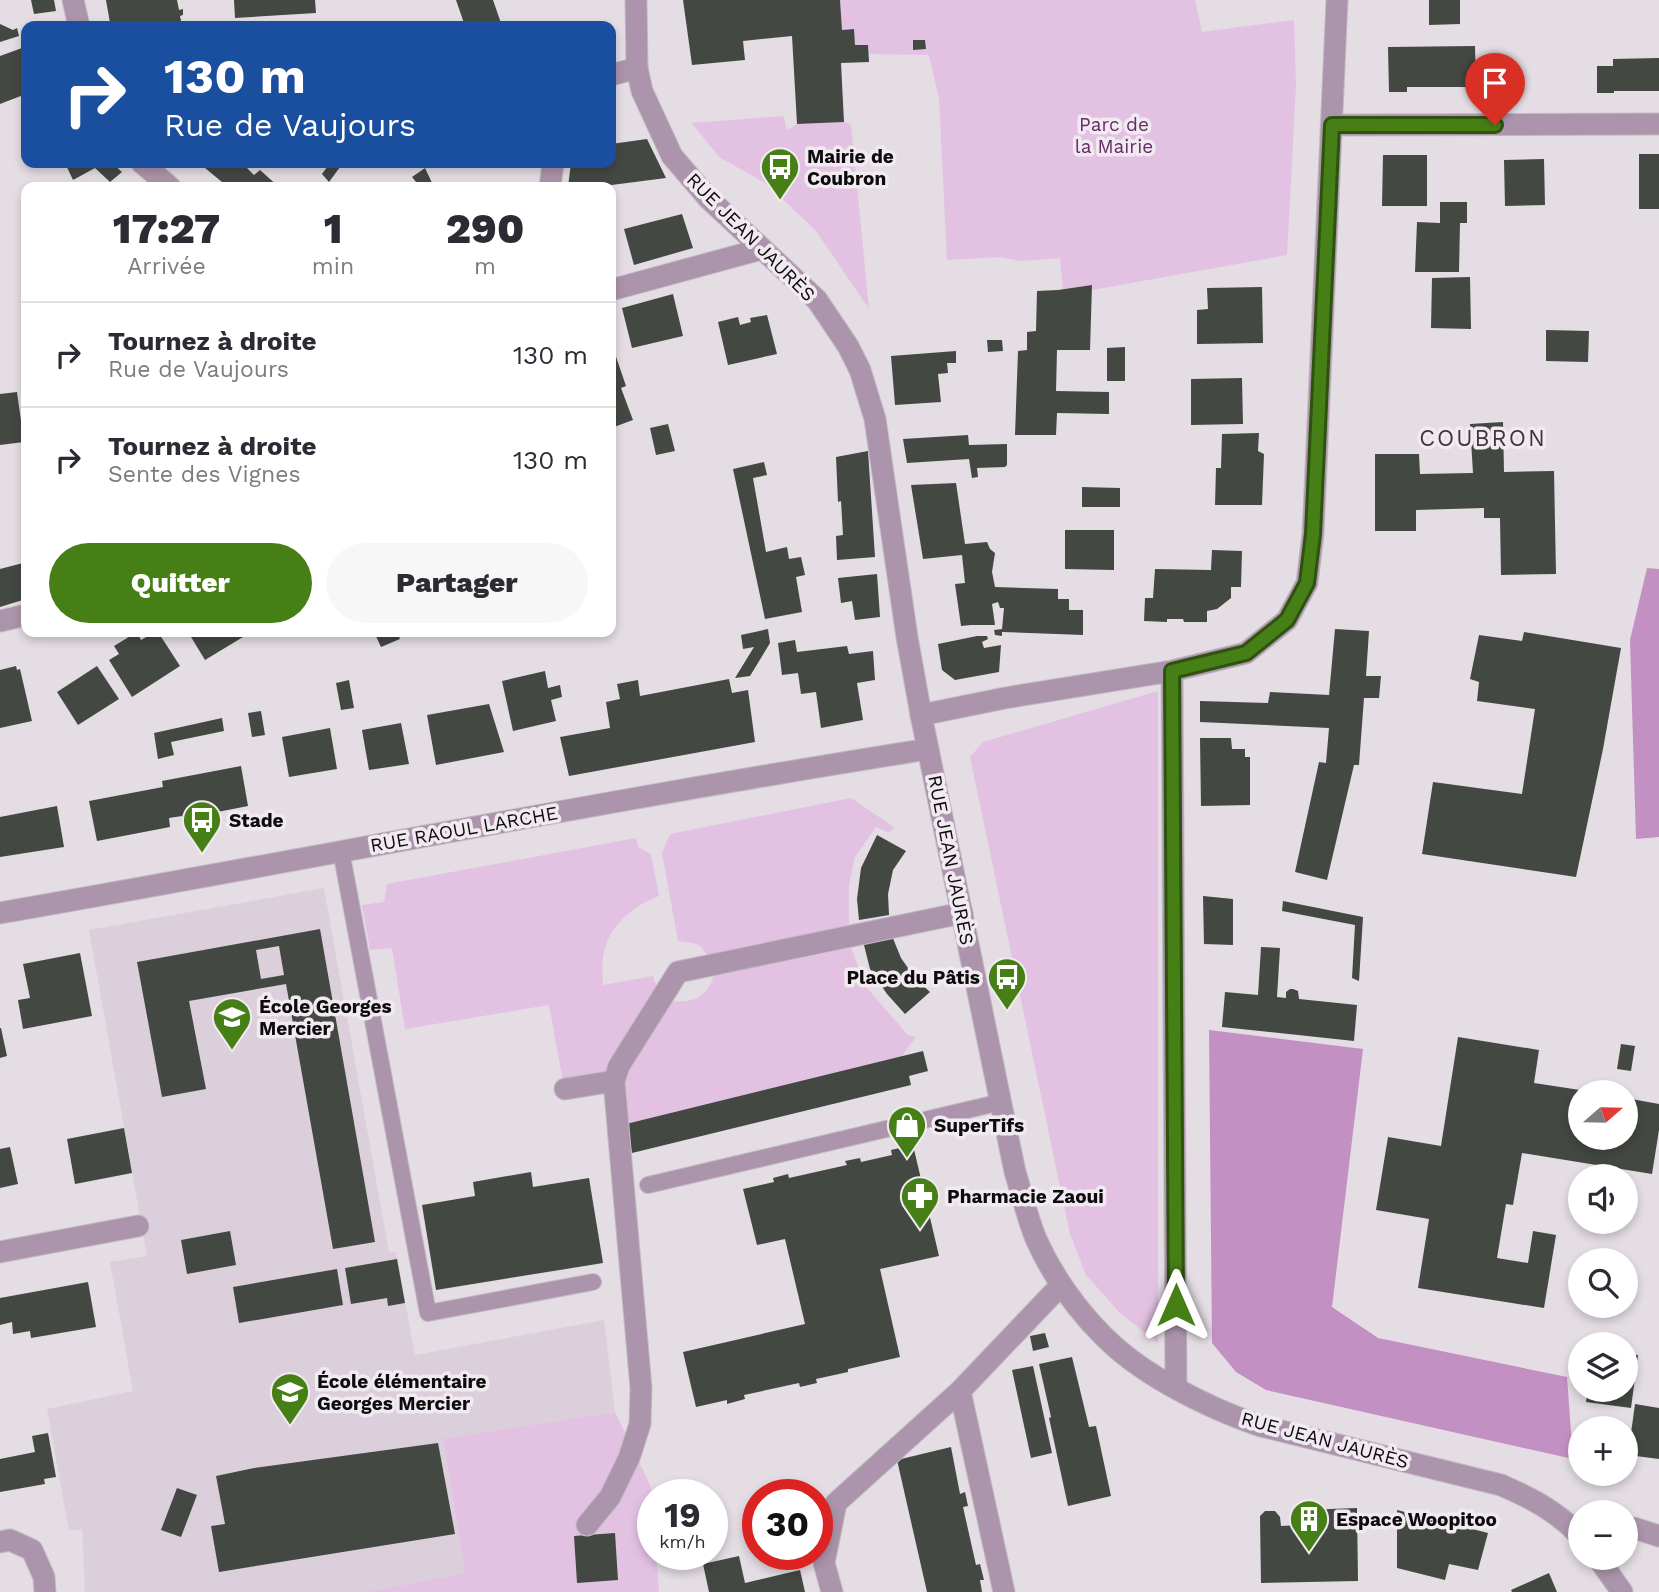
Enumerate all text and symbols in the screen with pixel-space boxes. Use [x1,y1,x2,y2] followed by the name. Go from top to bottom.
[164,47,306,105] text: 130 m
[49,49,140,140] icon: right
[1465,53,1525,125] pin
[1476,64,1514,102] icon: arrive
[164,106,416,144] text: Rue de Vaujours
[1075,113,1153,158] park label: Parc de la Mairie
[807,145,894,190] place label: Mairie de Coubron
[759,146,801,201] bus stop icon: Mairie de Coubron
[682,168,820,306] street label: RUE JEAN JAURÈS
[113,204,220,253] text: 17:27
[324,204,342,253] text: 1
[446,204,524,253] text: 290
[127,253,206,280] text: Arrivée
[312,253,354,280] text: min
[474,253,496,280] text: m
[108,326,317,356] text: Tournez à droite
[49,336,87,374] icon: right
[513,340,588,370] text: 130 m
[108,356,289,383] text: Rue de Vaujours
[1419,425,1547,452] district label: COUBRON
[108,431,317,461] text: Tournez à droite
[49,441,87,479] icon: right
[513,445,588,475] text: 130 m
[108,461,301,488] text: Sente des Vignes
[49,543,312,623] button: Quitter
[326,543,588,623] button: Partager
[923,773,979,947] street label: RUE JEAN JAURÈS
[181,799,223,854] bus stop icon: Stade
[368,801,560,857] street label: RUE RAOUL LARCHE
[229,809,284,832] place label: Stade
[986,956,1028,1011] bus stop icon: Place du Pâtis
[846,966,980,989] place label: Place du Pâtis
[259,995,392,1040] place label: École Georges Mercier
[211,996,253,1051] school or university icon: École Georges Mercier
[1568,1080,1638,1150] north arrow
[1568,1080,1638,1570] map controls
[886,1104,928,1159] shop icon: SuperTifs
[934,1114,1024,1137] place label: SuperTifs
[1568,1164,1638,1234] button: sound
[899,1175,941,1230] pharmacy icon: Pharmacie Zaoui
[947,1185,1104,1208] place label: Pharmacie Zaoui
[1568,1248,1638,1318] button: search
[1139,1268,1213,1342] position arrow
[1568,1332,1638,1402] button: layers
[317,1370,487,1415] place label: École élémentaire Georges Mercier
[269,1371,311,1426] school or university icon: École élémentaire Georges Mercier
[1239,1407,1411,1473] street label: RUE JEAN JAURÈS
[1568,1416,1638,1486] button: +
[742,1479,833,1570] speed limit sign: 30
[664,1494,701,1536] text: 19
[1288,1498,1330,1553] building icon: Espace Woopitoo
[1568,1500,1638,1570] button: −
[1336,1508,1497,1531] place label: Espace Woopitoo
[659,1531,706,1552] text: km/h

